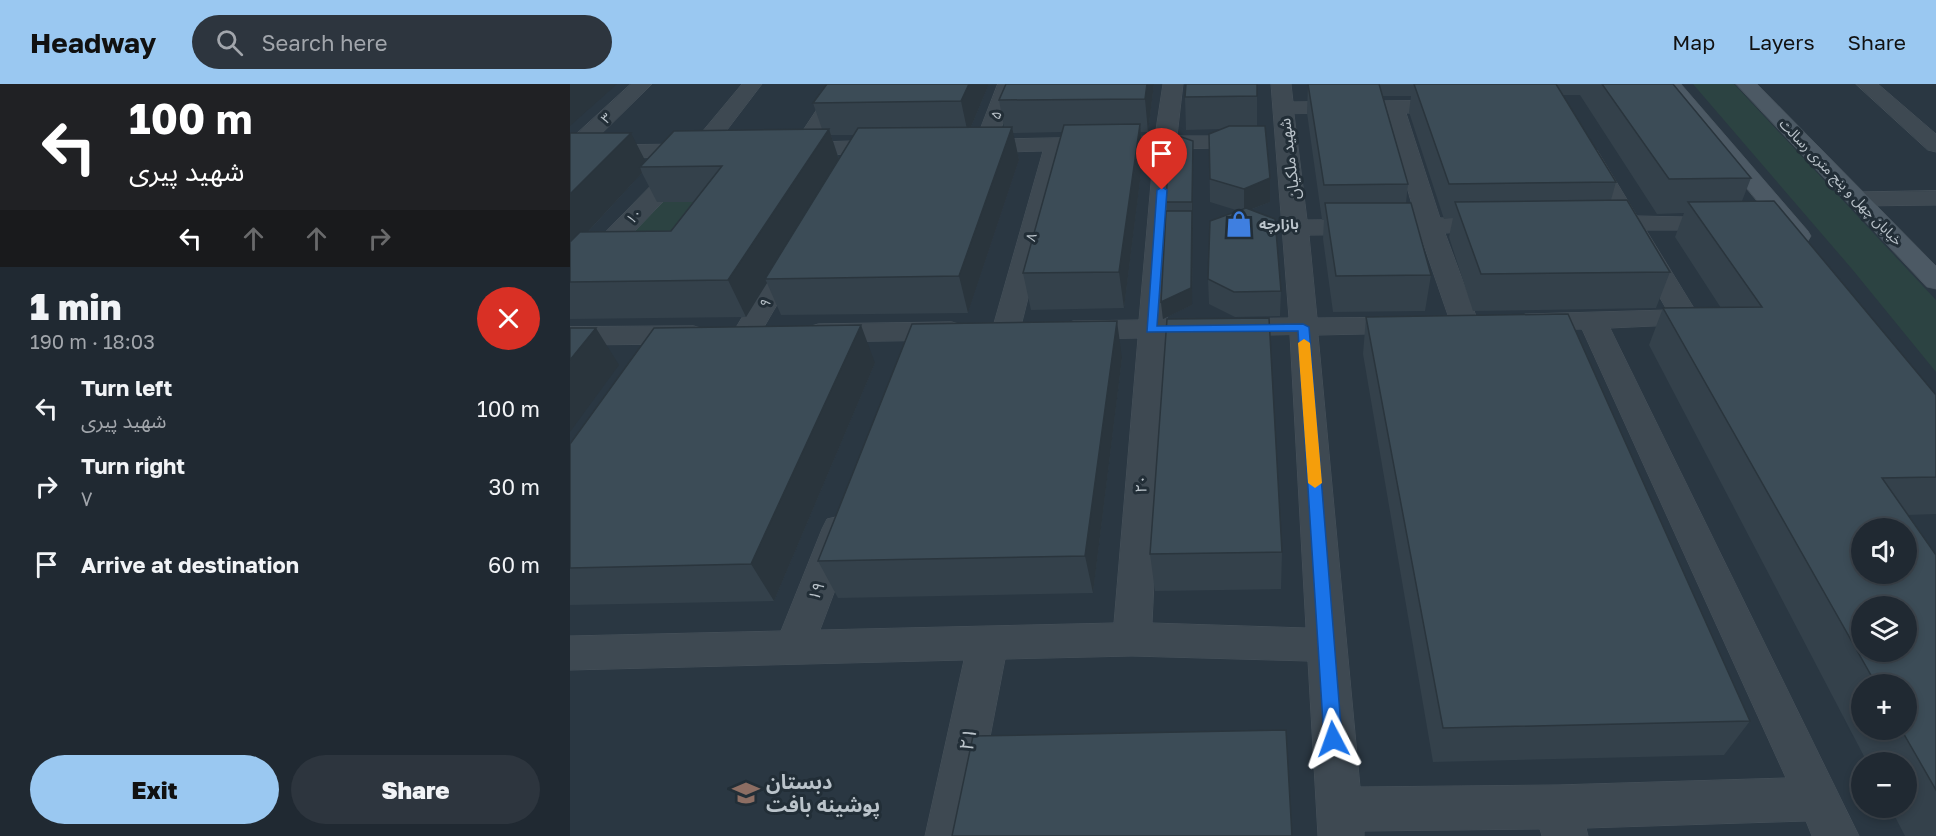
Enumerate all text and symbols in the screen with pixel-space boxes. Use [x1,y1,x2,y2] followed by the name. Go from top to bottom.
[192,15,612,69] search box
[30,26,156,59] text: Headway
[213,26,246,59] icon: search
[261,29,387,56] text: Search here
[1672,29,1715,55] text: Map
[1748,29,1815,55] text: Layers
[1848,29,1906,55] text: Share
[129,93,252,143] text: 100 m
[30,108,108,186] icon: left
[986,108,1005,122] street label: ۵
[597,109,614,127] street label: ۳
[1774,115,1906,251] street label: خیابان چهل و پنج متری رسالت
[1274,117,1304,201] street label: شهید ملکیان
[1136,128,1187,190] pin
[1145,137,1178,170] icon: arrive
[129,155,244,187] text: شهید پیری
[622,204,645,227] street label: ۱۰
[1224,209,1254,239] shop icon: بازارچه
[1259,215,1299,234] place label: بازارچه
[174,222,207,255] icon: left
[237,222,270,255] icon: ahead
[300,222,333,255] icon: ahead
[363,222,396,255] icon: right
[1021,231,1040,243] street label: ۸
[30,285,121,328] text: 1 min
[477,287,540,350] button: close
[755,295,774,311] street label: ۹
[30,329,155,353] text: 190 m · 18:03
[81,374,172,401] text: Turn left
[30,392,63,425] icon: left
[477,395,540,422] text: 100 m
[81,408,166,432] text: شهید پیری
[81,452,185,479] text: Turn right
[30,470,63,503] icon: right
[489,473,540,500] text: 30 m
[1130,474,1152,494] street label: ۲۰
[81,486,92,510] text: ۷
[1851,518,1917,818] map controls
[1851,518,1917,584] button: sound
[30,548,63,581] icon: arrive
[81,551,299,578] text: Arrive at destination
[488,551,540,578] text: 60 m
[803,579,829,603] street label: ۱۹
[1851,596,1917,662] button: layers
[1851,674,1917,740] button: +
[1301,707,1365,771] position arrow
[953,725,981,752] street label: ۲۱
[1851,752,1917,818] button: −
[30,755,279,824] button: Exit
[291,755,540,824] button: Share
[766,769,880,819] place label: دبستان پوشینه بافت
[731,778,761,808] school or university icon: دبستان پوشینه بافت

